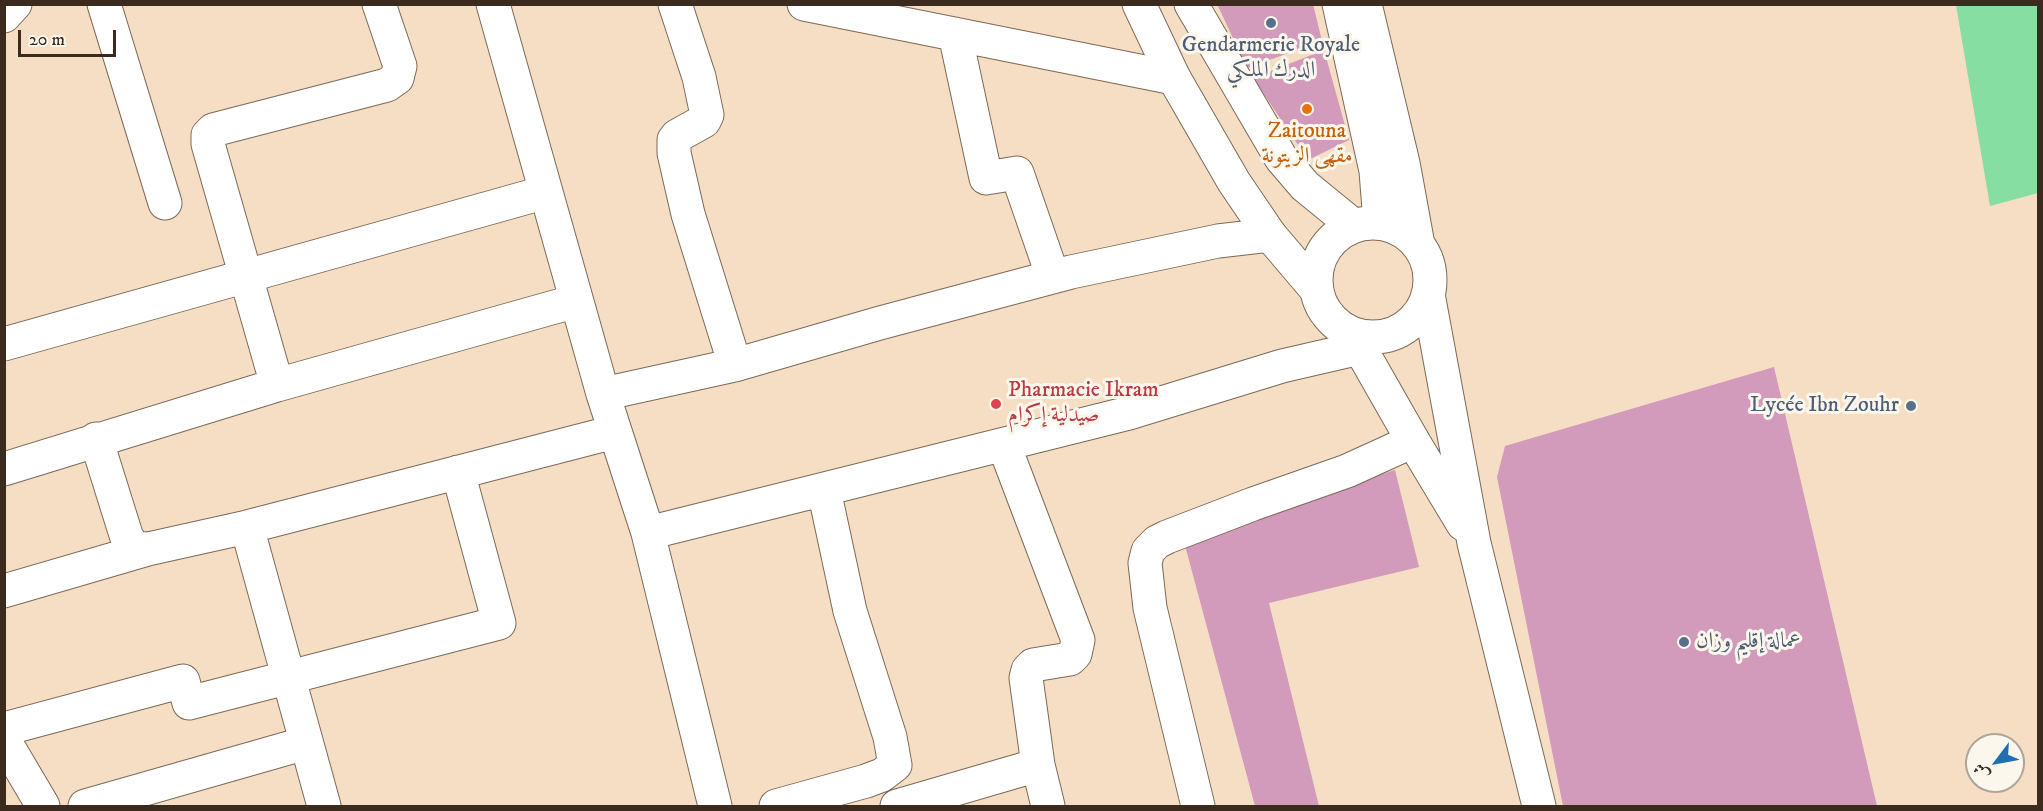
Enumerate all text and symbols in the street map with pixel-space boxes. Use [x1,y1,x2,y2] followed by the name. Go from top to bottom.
[1264,16,1278,30] marker: Gendarmerie Royale الدرك الملكي
[21,18,118,56] scale bar
[29,29,65,51] text: 20 m
[1182,33,1360,84] place label: Gendarmerie Royale الدرك الملكي
[1300,102,1314,116] marker: Zaitouna مقهى الزيتونة
[1261,119,1353,170] place label: Zaitouna مقهى الزيتونة
[1008,378,1159,430] place label: Pharmacie Ikram صيدلية إكرام
[1750,393,1899,419] place label: Lycée Ibn Zouhr
[989,397,1003,411] marker: Pharmacie Ikram صيدلية إكرام
[1904,399,1918,413] marker: Lycée Ibn Zouhr
[1696,629,1801,655] place label: عمالة إقليم وزان
[1677,635,1691,649] marker: عمالة إقليم وزان
[1965,733,2025,793] north arrow
[1969,759,1994,784] text: ش

